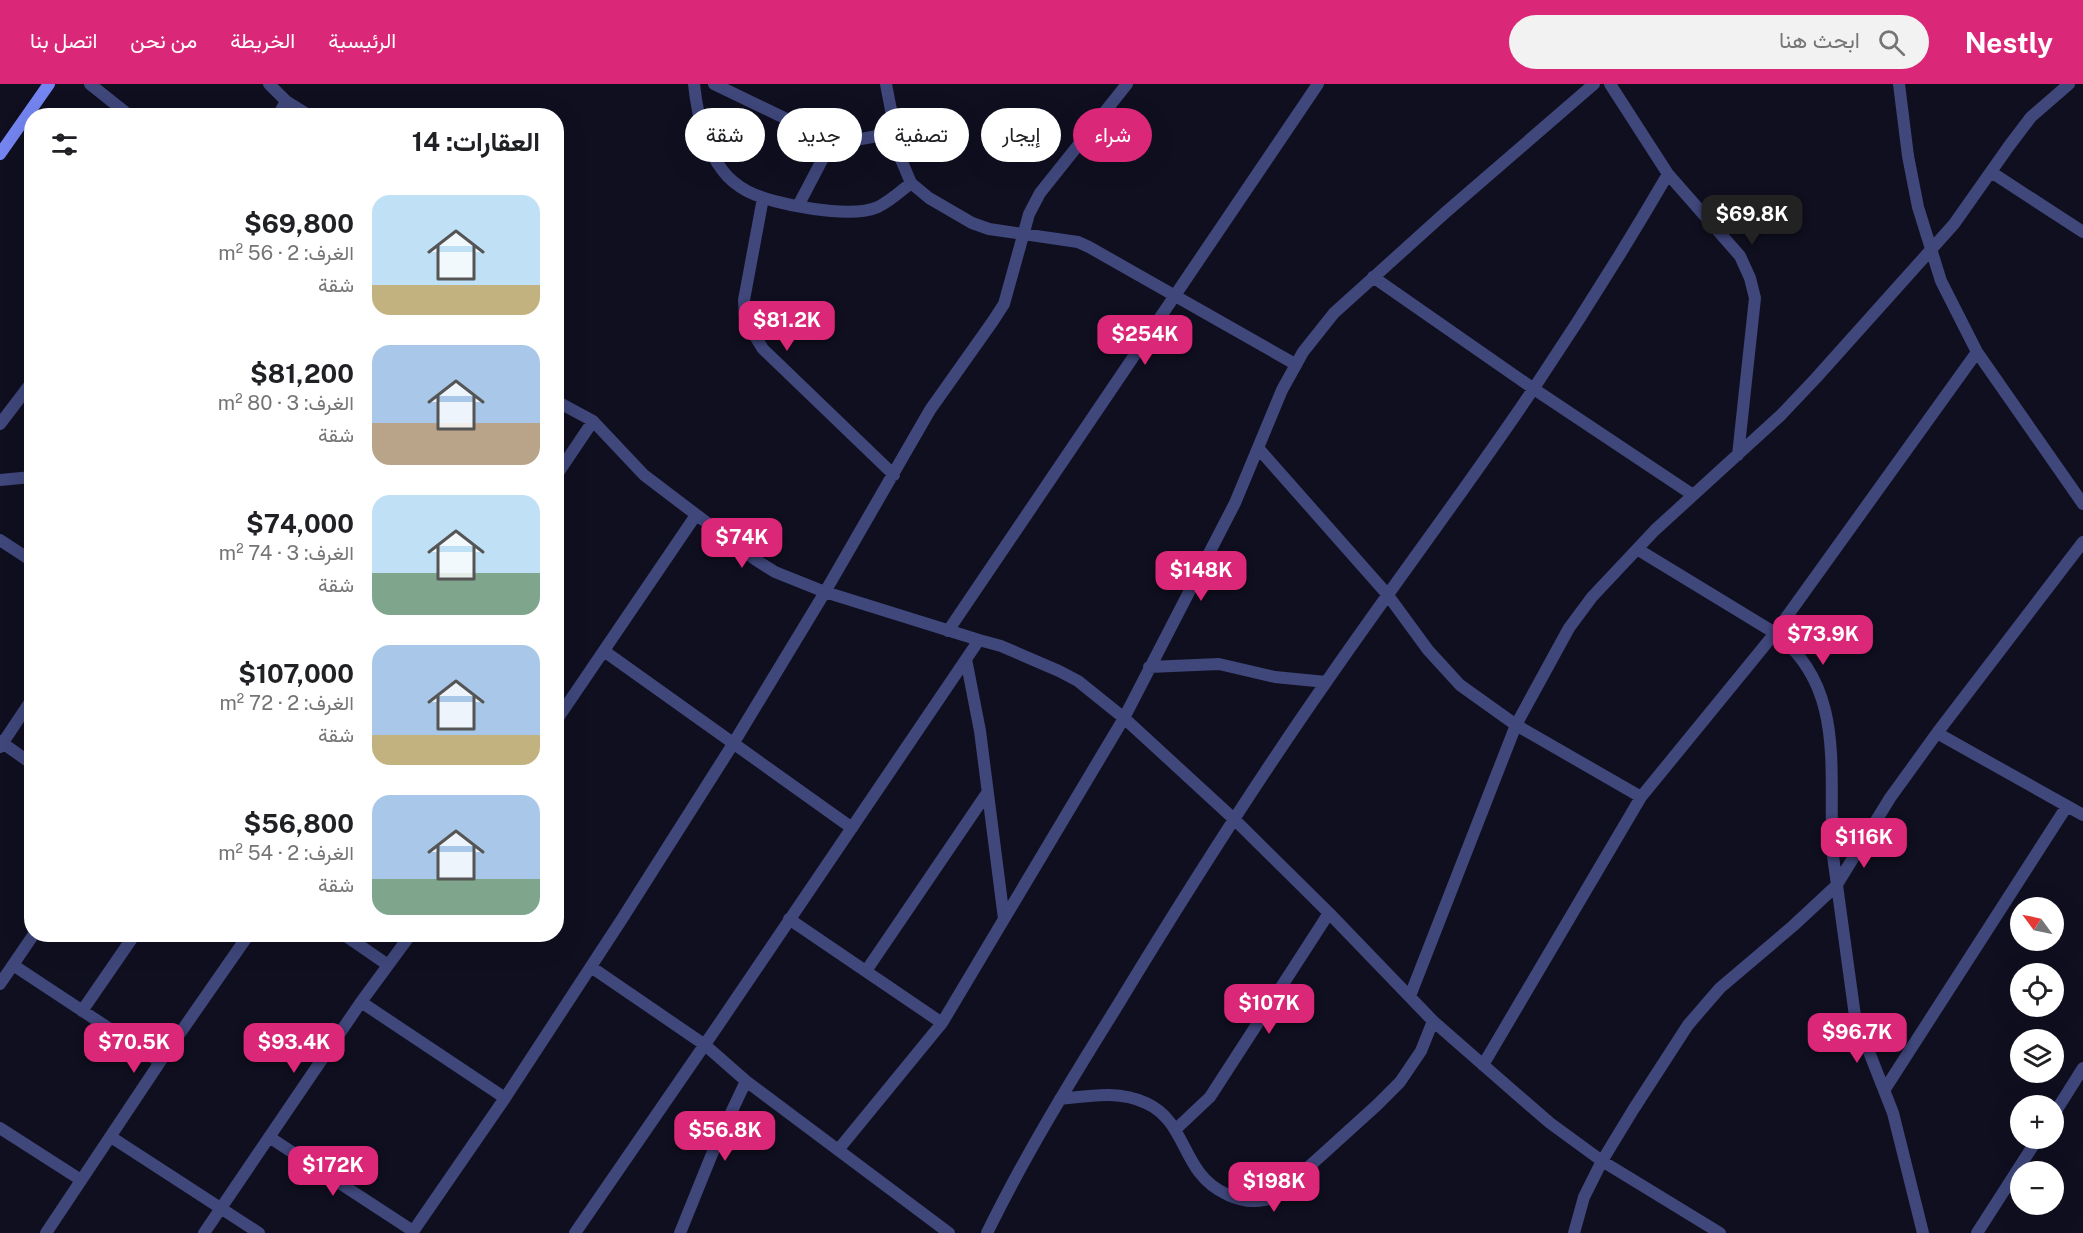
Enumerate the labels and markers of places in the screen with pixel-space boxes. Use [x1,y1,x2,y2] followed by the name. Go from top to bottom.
[1703,195,1801,246] pin: $69.8K
[738,301,836,352] pin: $81.2K
[1103,315,1187,366] pin: $254K
[706,518,778,569] pin: $74K
[1159,551,1243,602] pin: $148K
[1774,615,1872,666] pin: $73.9K
[1822,818,1906,869] pin: $116K
[1227,984,1311,1035] pin: $107K
[1808,1013,1906,1064] pin: $96.7K
[85,1023,183,1074] pin: $70.5K
[245,1023,343,1074] pin: $93.4K
[676,1111,774,1162] pin: $56.8K
[291,1146,375,1197] pin: $172K
[1232,1162,1316,1213] pin: $198K

